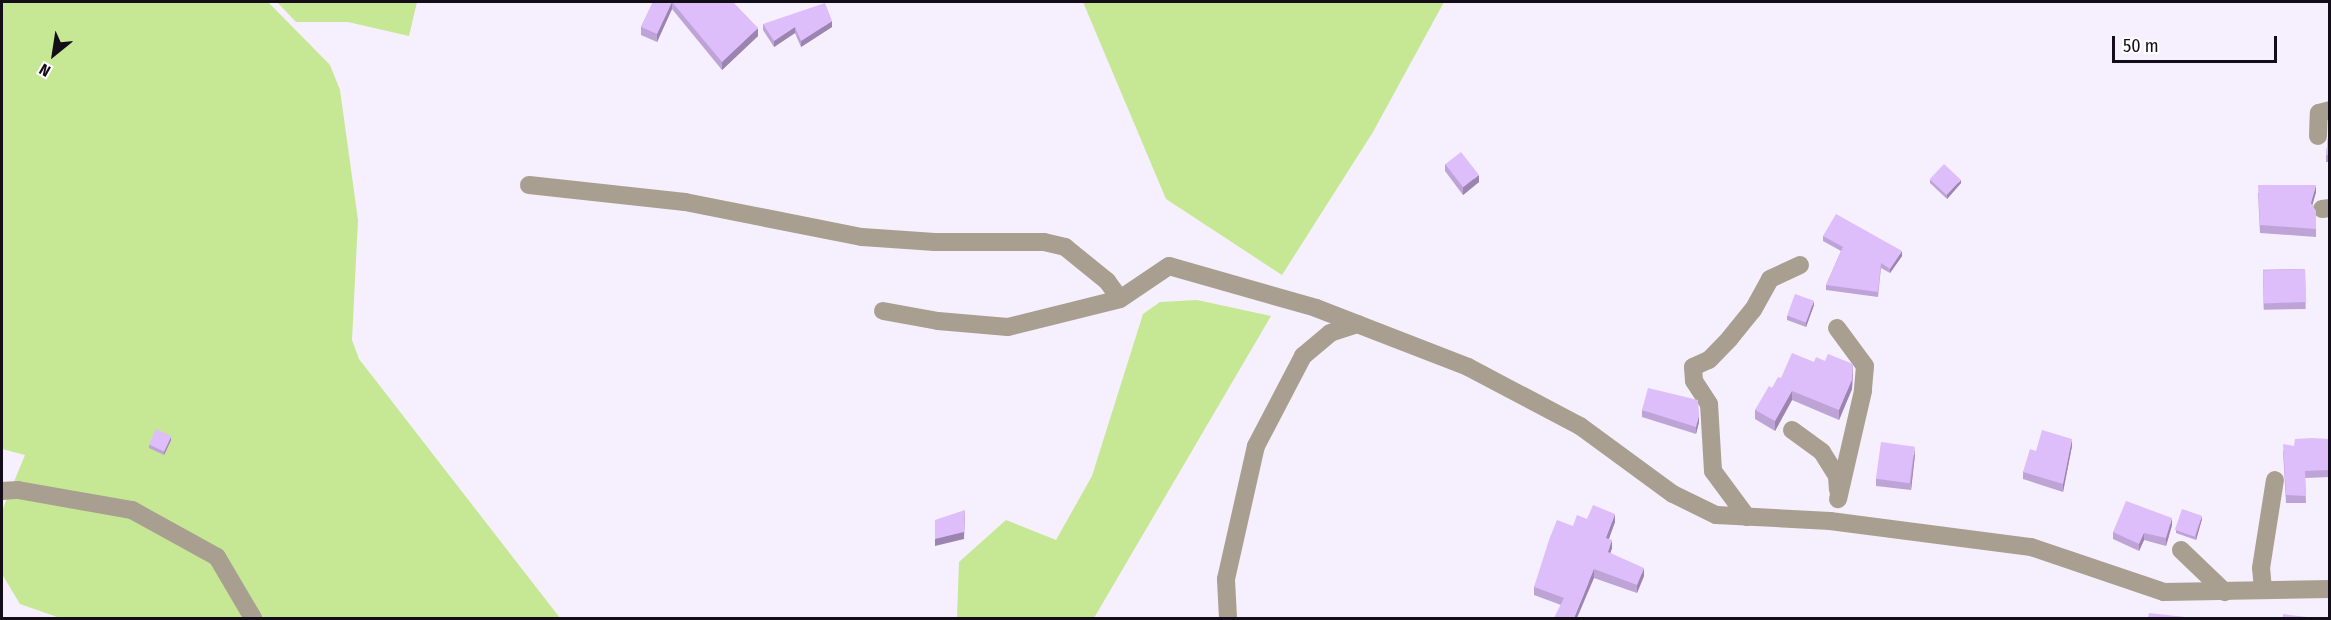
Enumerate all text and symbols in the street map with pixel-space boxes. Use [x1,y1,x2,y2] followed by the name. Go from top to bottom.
[24,24,84,84] north arrow
[2115,24,2280,62] scale bar
[2123,35,2159,57] text: 50 m
[36,59,54,81] text: N

